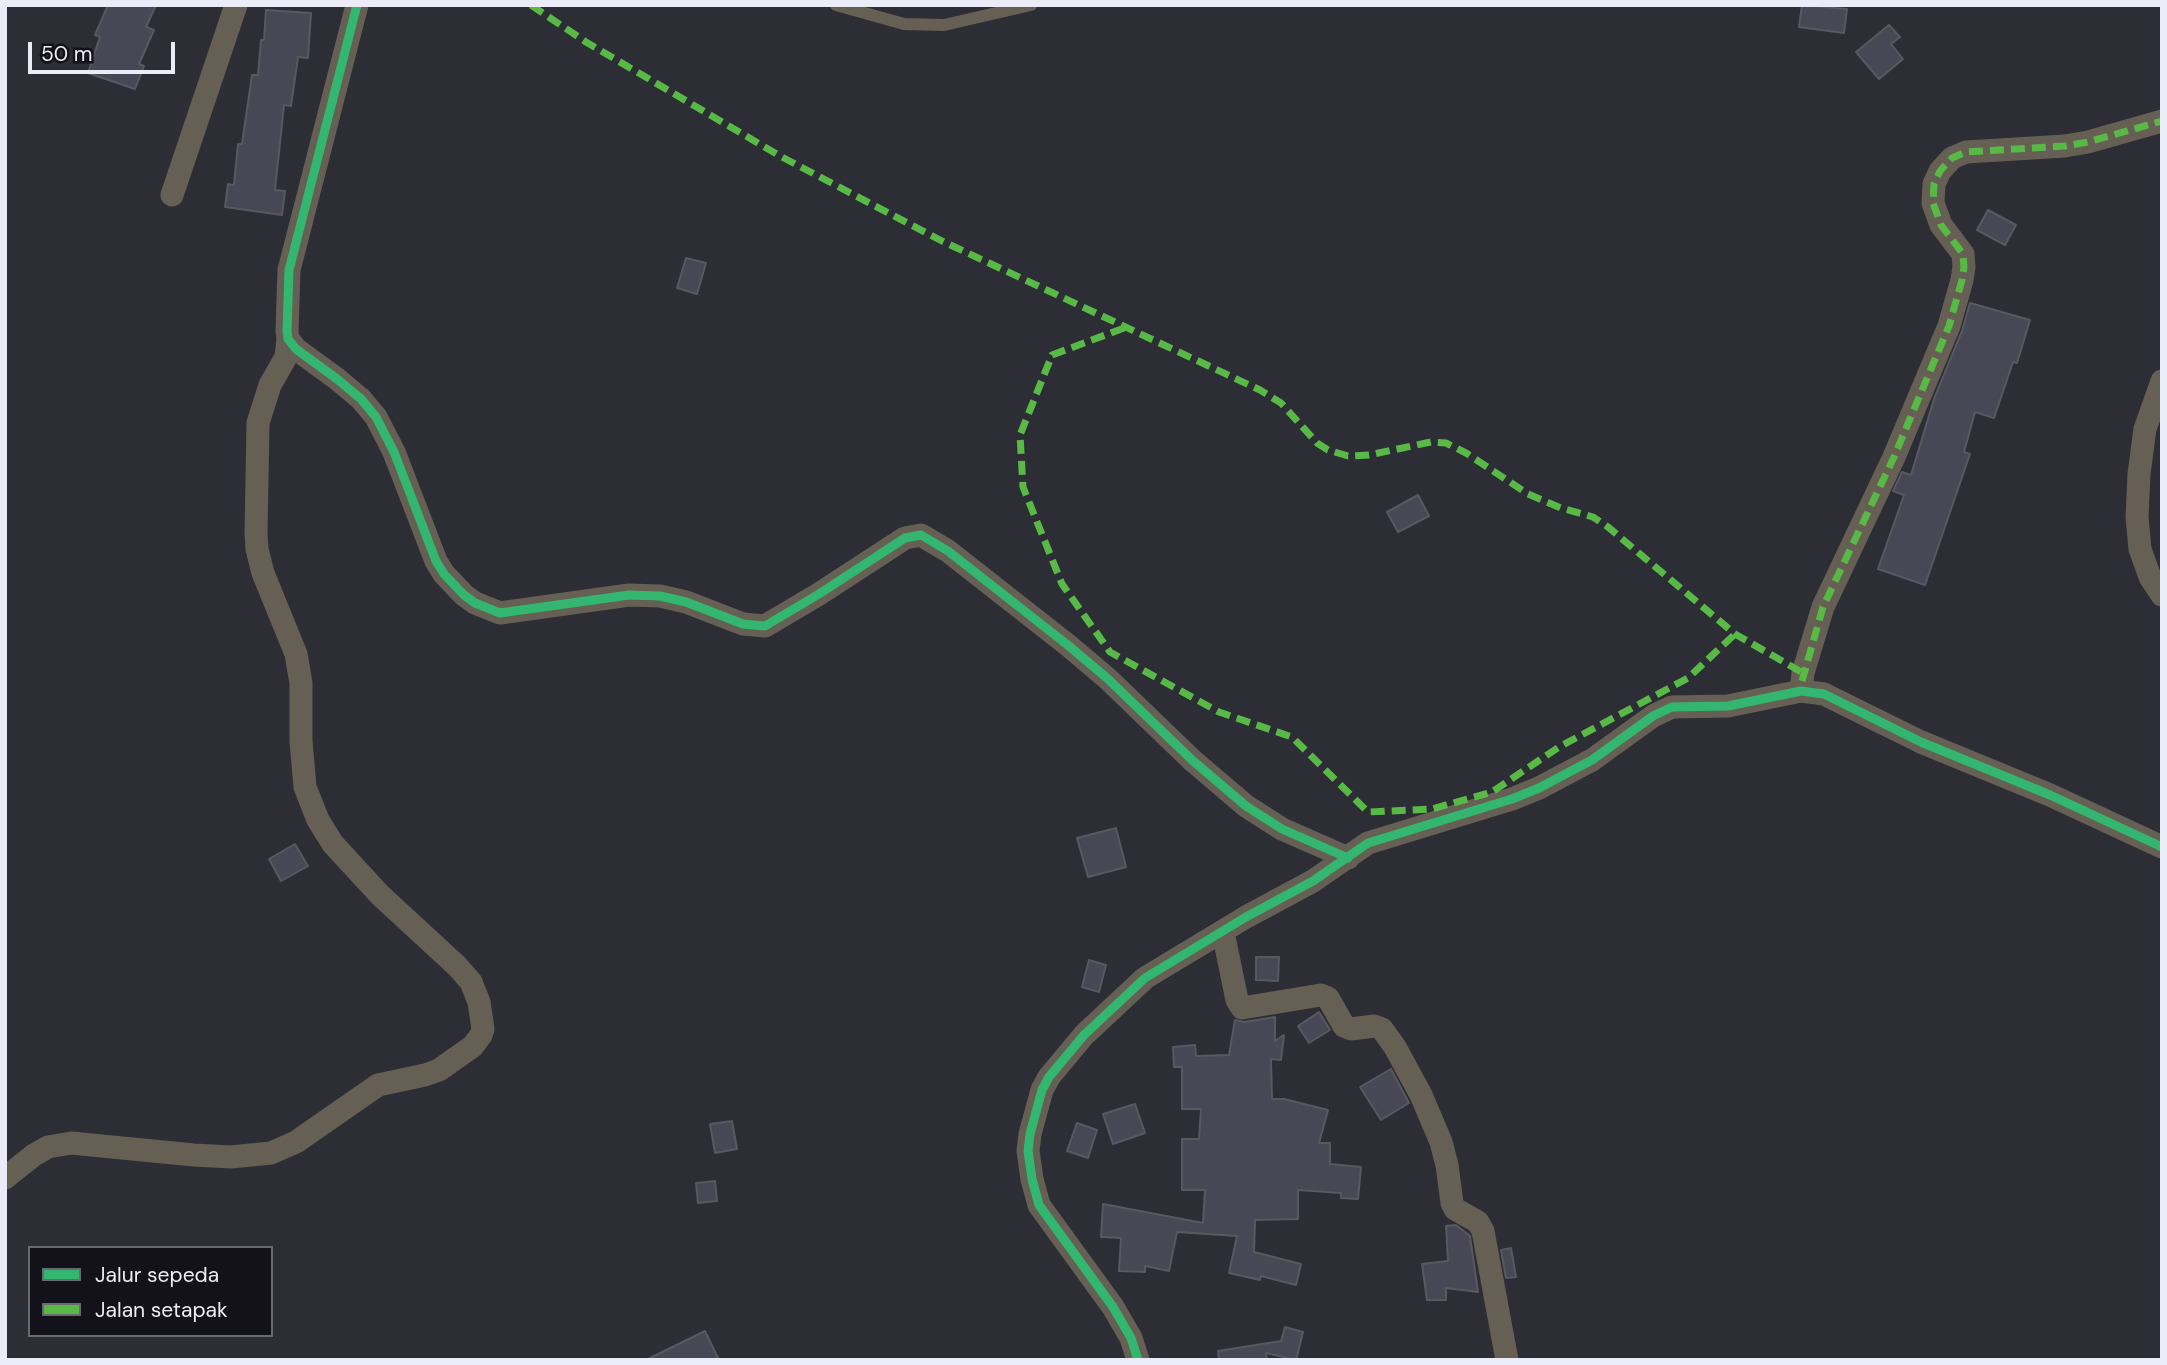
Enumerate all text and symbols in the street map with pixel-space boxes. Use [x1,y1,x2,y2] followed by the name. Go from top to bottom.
[32,28,178,72] scale bar
[41,40,92,68] text: 50 m
[28,1246,273,1337] legend
[95,1261,219,1289] text: Jalur sepeda
[95,1296,228,1324] text: Jalan setapak

